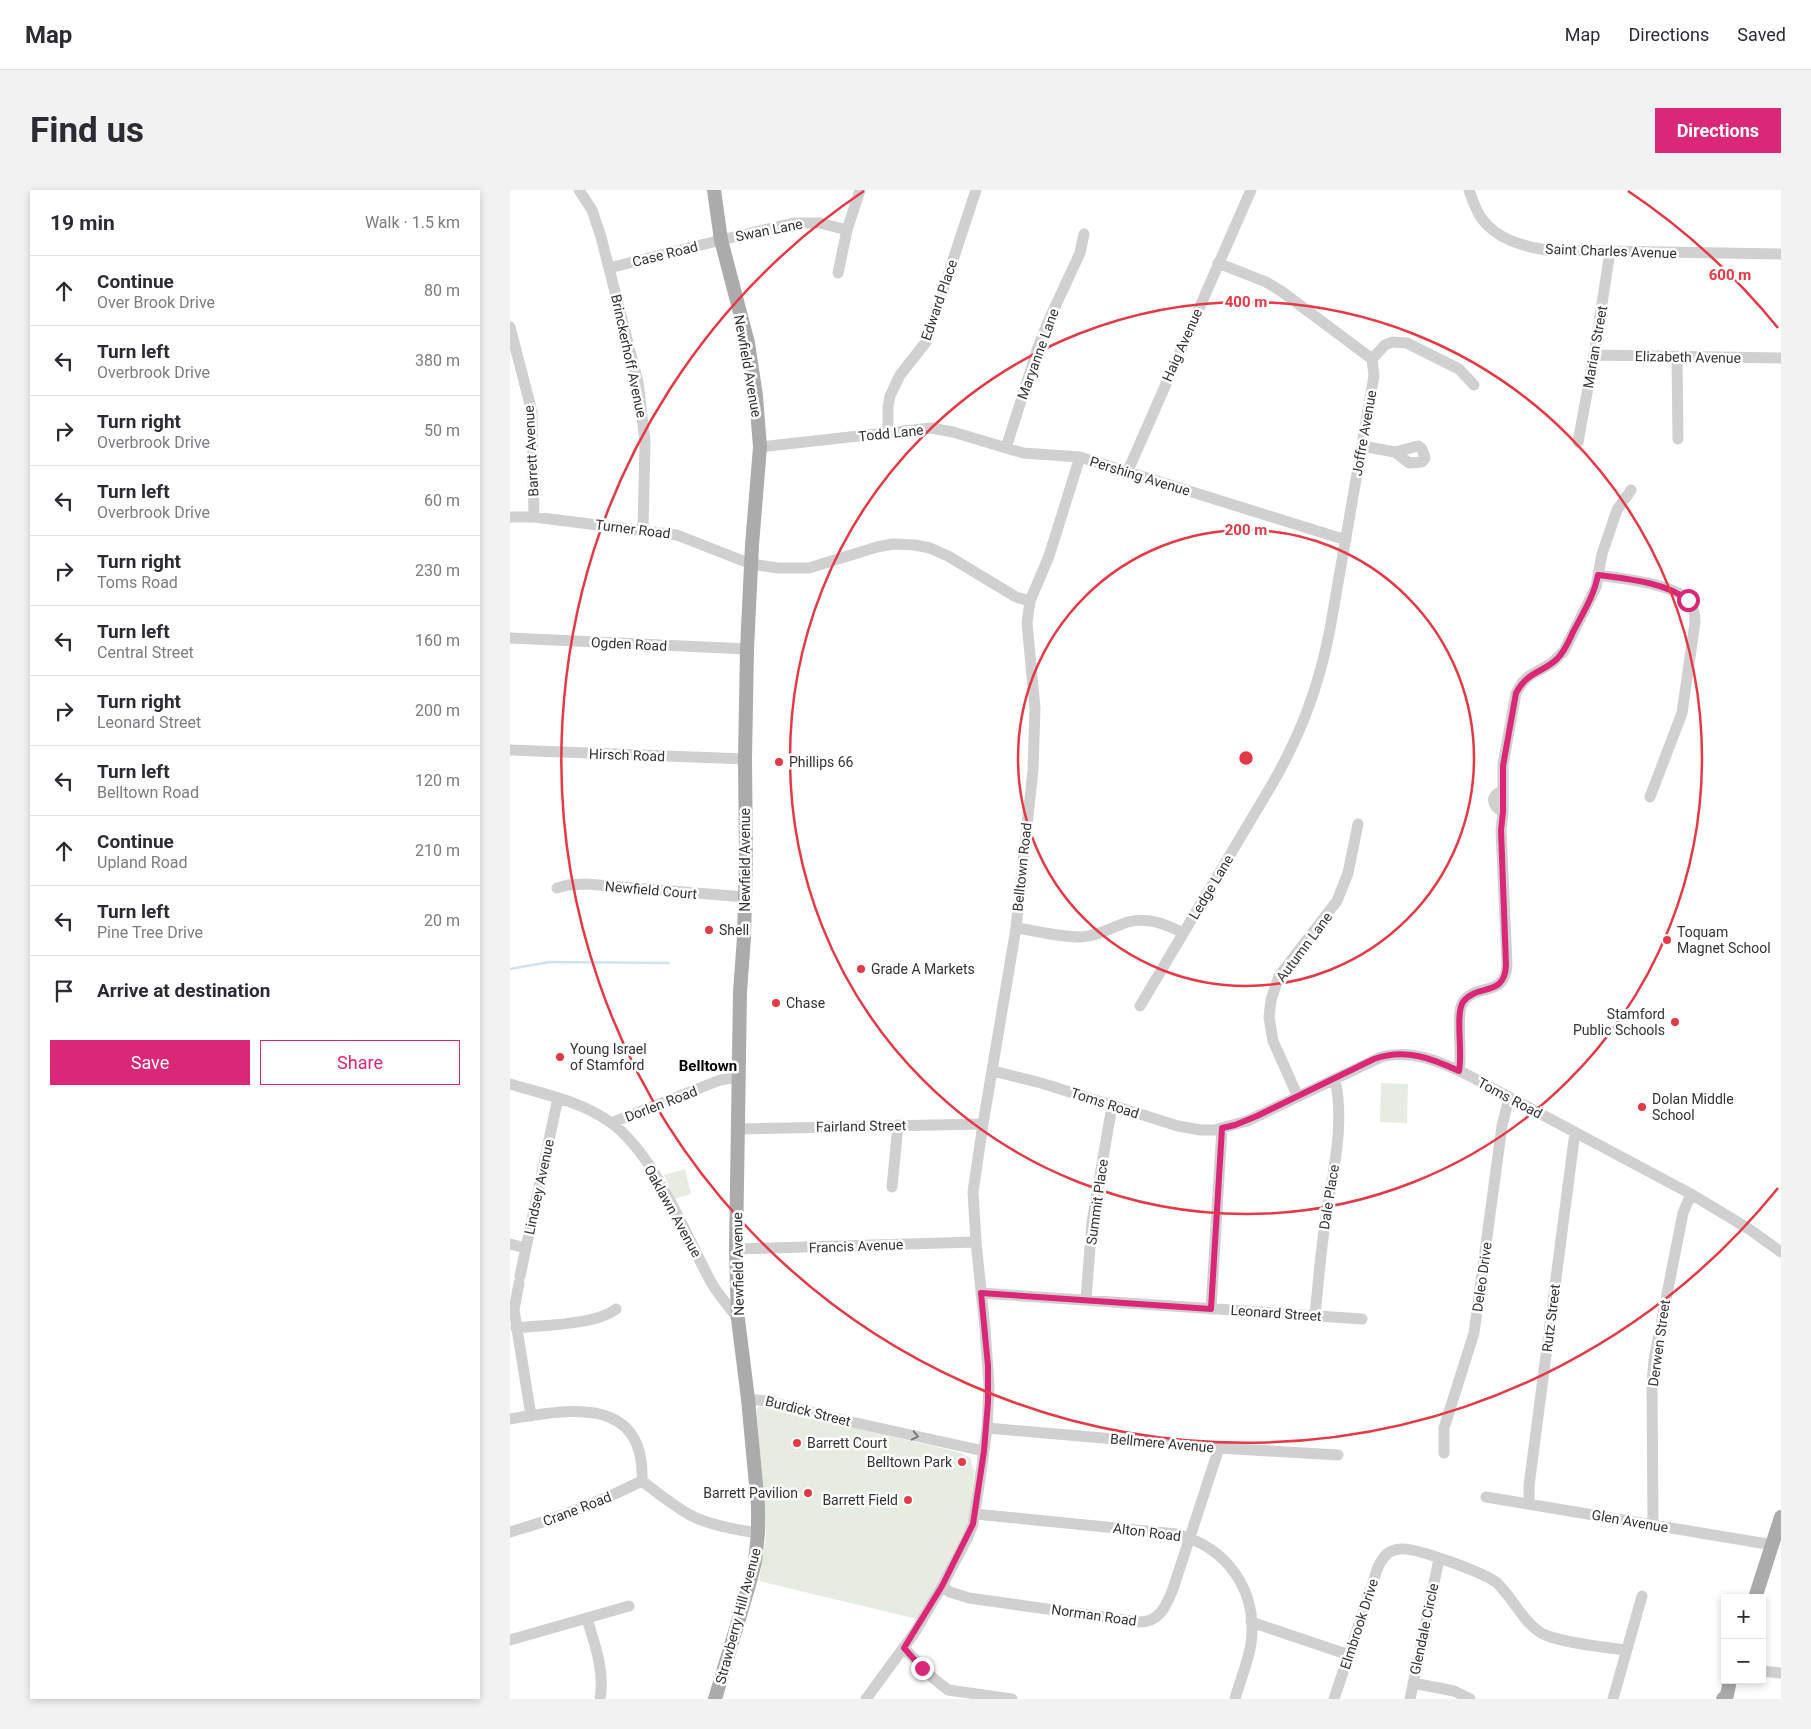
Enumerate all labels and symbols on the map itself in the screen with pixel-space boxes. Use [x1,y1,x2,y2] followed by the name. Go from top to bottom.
[734,216,804,244] street label: Swan Lane
[631,238,699,270] street label: Case Road
[1545,241,1677,261] street label: Saint Charles Avenue
[918,257,960,343] street label: Edward Place
[1709,266,1751,284] text: 600 m
[608,293,650,419] street label: Brinckerhoff Avenue
[1225,293,1267,311] text: 400 m
[1580,304,1610,390] street label: Marian Street
[1014,306,1062,402] street label: Maryanne Lane
[1159,306,1205,384] street label: Haig Avenue
[731,314,765,418] street label: Newfield Avenue
[1635,348,1741,366] street label: Elizabeth Avenue
[1349,389,1379,477] street label: Joffre Avenue
[521,405,541,497] street label: Barrett Avenue
[858,422,924,444] street label: Todd Lane
[1088,453,1192,499] street label: Pershing Avenue
[594,516,672,542] street label: Turner Road
[1225,521,1267,539] text: 200 m
[1677,589,1700,612] route start
[591,634,667,654] street label: Ogden Road
[589,746,665,764] street label: Hirsch Road
[1237,749,1255,767] centre of rings
[789,754,854,770] place label: Phillips 66
[773,756,785,768] marker: Phillips 66
[737,808,753,912] street label: Newfield Avenue
[1009,822,1035,912] street label: Belltown Road
[1186,852,1236,922] street label: Ledge Lane
[604,878,698,902] street label: Newfield Court
[1273,909,1335,985] street label: Autumn Lane
[719,922,749,938] place label: Shell
[703,924,715,936] marker: Shell
[1677,924,1771,956] place label: Toquam Magnet School
[1661,934,1673,946] marker: Toquam Magnet School
[871,961,975,977] place label: Grade A Markets
[855,963,867,975] marker: Grade A Markets
[786,995,825,1011] place label: Chase
[770,997,782,1009] marker: Chase
[1573,1006,1665,1038] place label: Stamford Public Schools
[1669,1016,1681,1028] marker: Stamford Public Schools
[570,1041,647,1073] place label: Young Israel of Stamford
[554,1051,566,1063] marker: Young Israel of Stamford
[679,1057,737,1075] district label: Belltown
[1475,1074,1545,1122] street label: Toms Road
[623,1083,699,1125] street label: Dorlen Road
[1069,1084,1141,1122] street label: Toms Road
[1652,1091,1734,1123] place label: Dolan Middle School
[1636,1101,1648,1113] marker: Dolan Middle School
[816,1117,907,1135] street label: Fairland Street
[521,1138,557,1236] street label: Lindsey Avenue
[1083,1158,1111,1246] street label: Summit Place
[641,1162,705,1260] street label: Oaklawn Avenue
[1316,1163,1342,1231] street label: Dale Place
[729,1212,747,1316] street label: Newfield Avenue
[808,1236,904,1256] street label: Francis Avenue
[1469,1241,1495,1313] street label: Deleo Drive
[1539,1283,1563,1353] street label: Rutz Street
[1645,1298,1673,1387] street label: Derwen Street
[1230,1302,1322,1324] street label: Leonard Street
[764,1393,853,1429] street label: Burdick Street
[910,1430,919,1441] one-way arrow
[1110,1431,1214,1455] street label: Bellmere Avenue
[807,1435,888,1451] place label: Barrett Court
[791,1437,803,1449] marker: Barrett Court
[867,1454,953,1470] place label: Belltown Park
[956,1456,968,1468] marker: Belltown Park
[703,1485,798,1501] place label: Barrett Pavilion
[802,1487,814,1499] marker: Barrett Pavilion
[541,1489,613,1529] street label: Crane Road
[822,1492,898,1508] place label: Barrett Field
[902,1494,914,1506] marker: Barrett Field
[1591,1506,1669,1536] street label: Glen Avenue
[1112,1520,1182,1544] street label: Alton Road
[712,1546,764,1686] street label: Strawberry Hill Avenue
[1337,1577,1381,1671] street label: Elmbrook Drive
[1406,1582,1442,1676] street label: Glendale Circle
[1050,1601,1138,1629] street label: Norman Road
[911,1657,934,1680] route end

